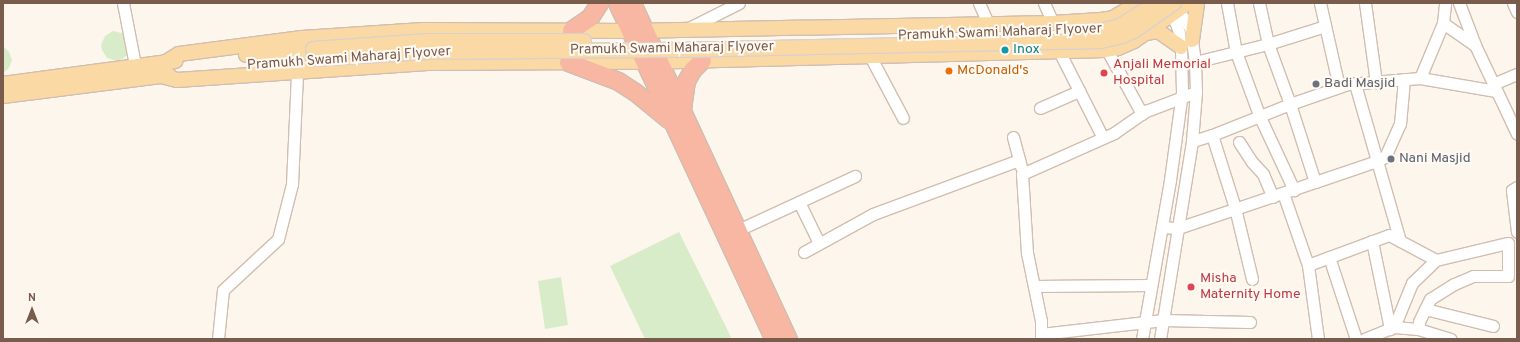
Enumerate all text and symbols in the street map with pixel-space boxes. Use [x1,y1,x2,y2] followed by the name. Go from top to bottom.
[898,21,1102,45] street label: Pramukh Swami Maharaj Flyover
[570,39,774,59] street label: Pramukh Swami Maharaj Flyover
[1013,42,1040,58] place label: Inox
[247,43,451,75] street label: Pramukh Swami Maharaj Flyover
[1000,45,1010,55] marker: Inox
[1113,57,1211,90] place label: Anjali Memorial Hospital
[957,63,1029,79] place label: McDonald's
[944,66,954,76] marker: McDonald's
[1098,67,1110,79] marker: Anjali Memorial Hospital
[1324,76,1395,92] place label: Badi Masjid
[1311,79,1321,89] marker: Badi Masjid
[1399,151,1471,167] place label: Nani Masjid
[1386,154,1396,164] marker: Nani Masjid
[1200,271,1301,304] place label: Misha Maternity Home
[1185,281,1197,293] marker: Misha Maternity Home
[12,290,52,330] north arrow
[28,291,36,305] text: N

